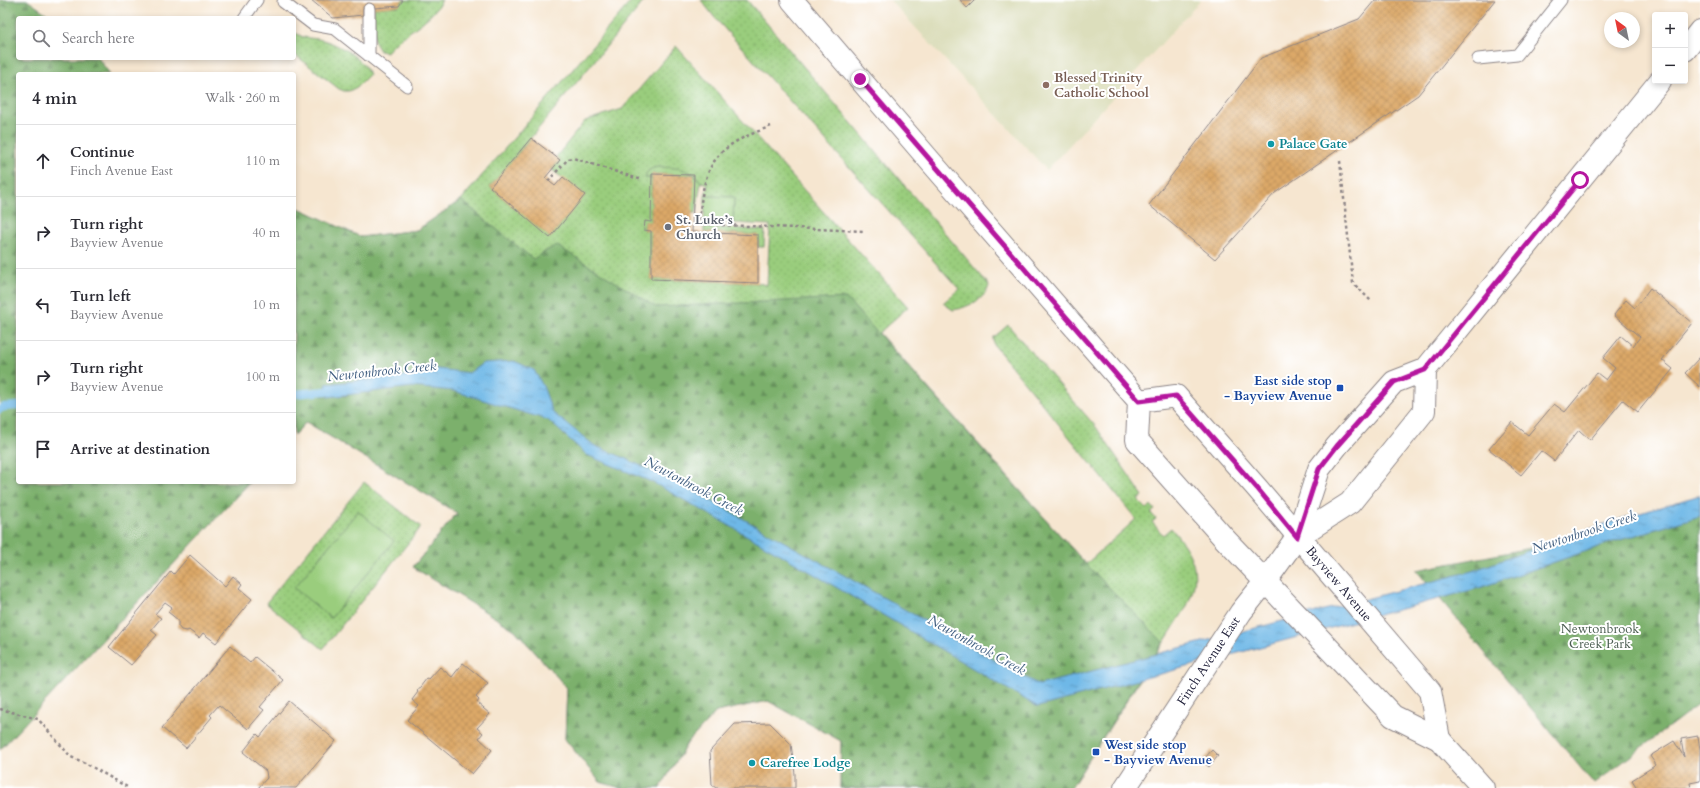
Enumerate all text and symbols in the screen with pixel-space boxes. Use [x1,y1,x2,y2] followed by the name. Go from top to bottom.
[1604,12,1640,48] north arrow
[1652,12,1688,84] map controls
[1652,12,1688,48] button: +
[16,16,296,60] search box
[30,27,52,49] icon: search
[62,28,135,48] text: Search here
[1652,48,1688,84] button: −
[1054,69,1149,102] place label: Blessed Trinity Catholic School
[851,70,869,88] route end
[1041,80,1051,90] marker: Blessed Trinity Catholic School
[32,87,77,110] text: 4 min
[205,89,280,107] text: Walk · 260 m
[1279,135,1347,153] place label: Palace Gate
[1266,139,1276,149] marker: Palace Gate
[70,142,135,162] text: Continue
[32,150,54,172] icon: ahead
[246,152,280,170] text: 110 m
[70,162,173,180] text: Finch Avenue East
[1571,171,1589,189] route start
[676,211,733,244] place label: St. Luke’s Church
[70,214,143,234] text: Turn right
[32,222,54,244] icon: right
[663,222,673,232] marker: St. Luke’s Church
[252,224,280,242] text: 40 m
[70,234,164,252] text: Bayview Avenue
[70,286,131,306] text: Turn left
[32,294,54,316] icon: left
[252,296,280,314] text: 10 m
[70,306,164,324] text: Bayview Avenue
[327,356,437,386] water label: Newtonbrook Creek
[70,358,143,378] text: Turn right
[32,366,54,388] icon: right
[246,368,280,386] text: 100 m
[1224,372,1332,405] place label: East side stop - Bayview Avenue
[70,378,164,396] text: Bayview Avenue
[1335,383,1345,393] marker: East side stop - Bayview Avenue
[32,438,54,460] icon: arrive
[70,439,210,459] text: Arrive at destination
[641,452,747,520] water label: Newtonbrook Creek
[1529,506,1639,558] water label: Newtonbrook Creek
[1302,543,1376,625] street label: Bayview Avenue
[925,610,1030,680] water label: Newtonbrook Creek
[1173,613,1244,709] street label: Finch Avenue East
[1561,620,1639,653] park label: Newtonbrook Creek Park
[1103,736,1212,769] place label: West side stop - Bayview Avenue
[1091,747,1101,757] marker: West side stop - Bayview Avenue
[760,754,851,772] place label: Carefree Lodge
[747,758,757,768] marker: Carefree Lodge

